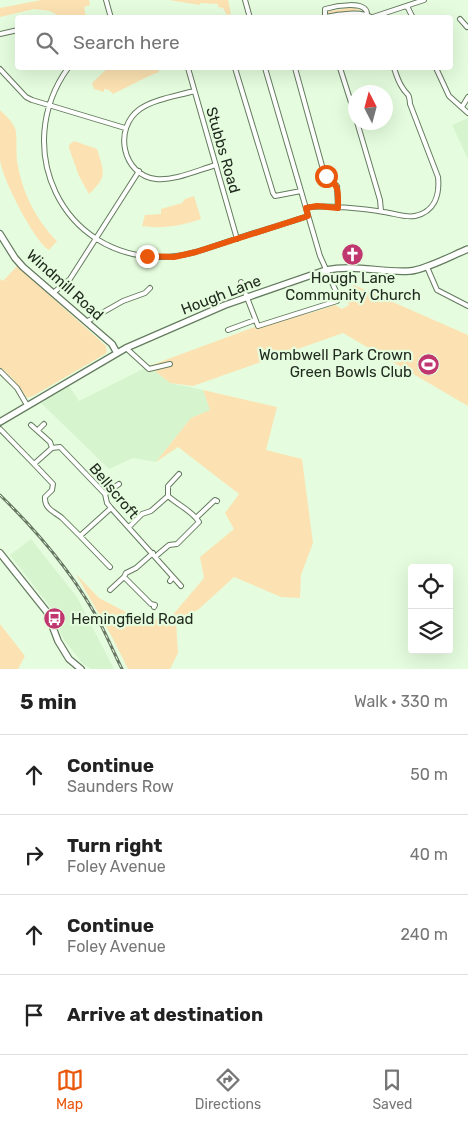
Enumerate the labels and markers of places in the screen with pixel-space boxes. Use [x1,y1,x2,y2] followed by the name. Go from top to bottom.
[341,243,365,267] church icon: Hough Lane Community Church
[285,269,421,304] place label: Hough Lane Community Church
[259,346,412,381] place label: Wombwell Park Crown Green Bowls Club
[416,352,440,376] sports icon: Wombwell Park Crown Green Bowls Club
[43,607,67,631] bus stop icon: Hemingfield Road
[71,610,194,628] place label: Hemingfield Road

